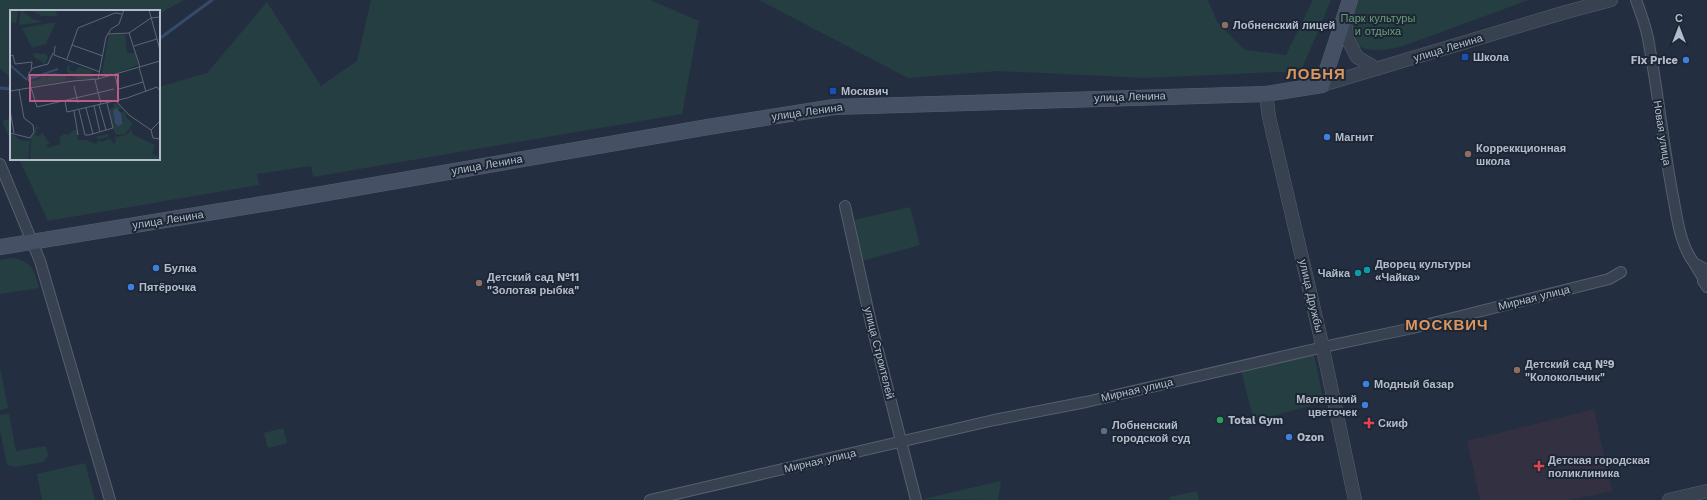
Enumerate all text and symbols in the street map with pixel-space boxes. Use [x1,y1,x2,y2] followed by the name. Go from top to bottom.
[1659,8,1699,48] north arrow
[10,10,160,160] inset map
[1341,12,1415,38] park label: Парк культуры и отдыха
[1675,12,1683,25] text: С
[1233,19,1335,32] place label: Лобненский лицей
[1220,20,1230,30] marker: Лобненский лицей
[1412,31,1485,65] street label: улица Ленина
[1473,51,1510,64] place label: Школа
[1460,52,1470,62] marker: Школа
[1631,54,1678,67] place label: Fix Price
[1681,55,1691,65] marker: Fix Price
[1286,65,1346,83] district label: ЛОБНЯ
[841,85,888,98] place label: Москвич
[828,86,838,96] marker: Москвич
[1094,89,1167,105] street label: улица Ленина
[1650,99,1674,167] street label: Новая улица
[771,100,844,123] street label: улица Ленина
[1335,131,1374,144] place label: Магнит
[1322,132,1332,142] marker: Магнит
[1476,142,1566,168] place label: Корреккционная школа
[1463,149,1473,159] marker: Корреккционная школа
[451,152,524,178] street label: улица Ленина
[132,208,205,232] street label: улица Ленина
[1296,258,1326,334] street label: улица Дружбы
[1375,258,1471,284] place label: Дворец культуры «Чайка»
[164,262,197,275] place label: Булка
[151,263,161,273] marker: Булка
[1362,265,1372,275] marker: Дворец культуры «Чайка»
[1318,267,1351,280] place label: Чайка
[1353,268,1363,278] marker: Чайка
[487,271,579,297] place label: Детский сад №11 "Золотая рыбка"
[474,278,484,288] marker: Детский сад №11 "Золотая рыбка"
[139,281,197,294] place label: Пятёрочка
[126,282,136,292] marker: Пятёрочка
[1497,283,1572,313] street label: Мирная улица
[861,305,897,401] street label: улица Строителей
[1405,316,1489,334] district label: МОСКВИЧ
[1525,358,1615,384] place label: Детский сад №9 "Колокольчик"
[1512,365,1522,375] marker: Детский сад №9 "Колокольчик"
[1100,375,1175,405] street label: Мирная улица
[1374,378,1454,391] place label: Модный базар
[1361,379,1371,389] marker: Модный базар
[1296,393,1357,419] place label: Маленький цветочек
[1360,400,1370,410] marker: Маленький цветочек
[1228,414,1283,427] place label: Total Gym
[1215,415,1225,425] marker: Total Gym
[1363,417,1375,429] marker: Скиф
[1378,417,1408,430] place label: Скиф
[1112,419,1190,445] place label: Лобненский городской суд
[1099,426,1109,436] marker: Лобненский городской суд
[1297,431,1324,444] place label: Ozon
[1284,432,1294,442] marker: Ozon
[783,446,858,476] street label: Мирная улица
[1548,454,1650,480] place label: Детская городская поликлиника
[1533,460,1545,472] marker: Детская городская поликлиника

